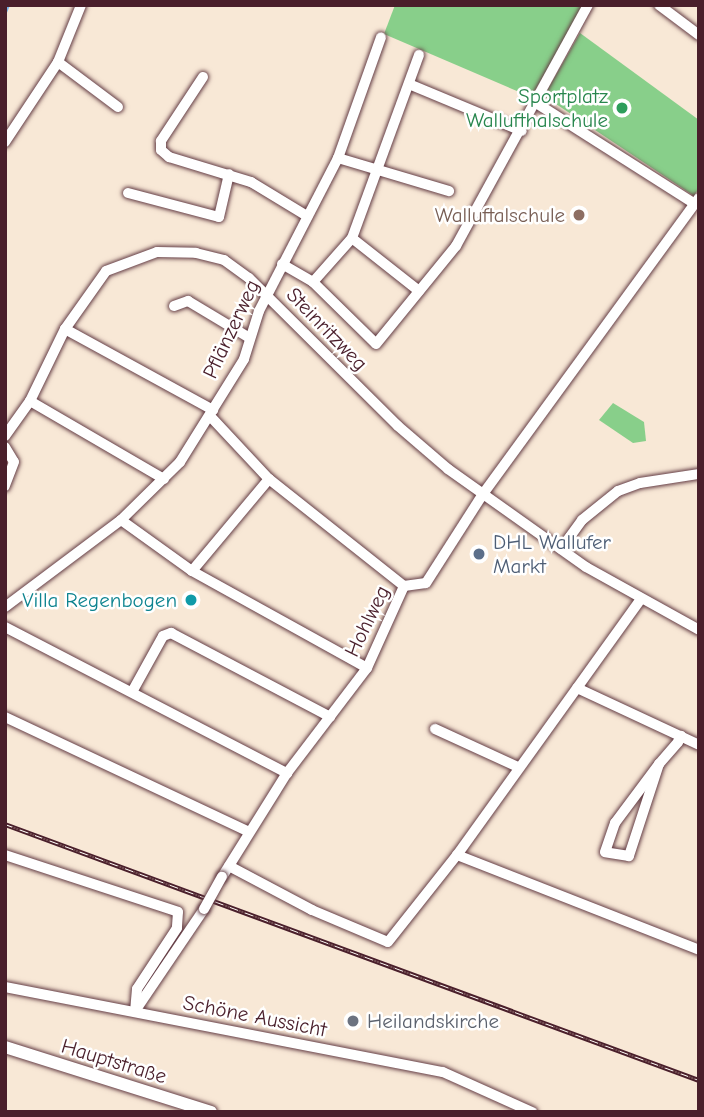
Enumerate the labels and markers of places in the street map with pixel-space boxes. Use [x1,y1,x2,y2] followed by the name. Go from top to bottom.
[466,83,608,133] place label: Sportplatz Wallufthalschule
[614,100,630,116] marker: Sportplatz Wallufthalschule
[435,202,565,228] place label: Walluftalschule
[571,207,587,223] marker: Walluftalschule
[493,529,611,579] place label: DHL Wallufer Markt
[471,546,487,562] marker: DHL Wallufer Markt
[22,587,177,613] place label: Villa Regenbogen
[183,592,199,608] marker: Villa Regenbogen
[367,1008,499,1034] place label: Heilandskirche
[345,1013,361,1029] marker: Heilandskirche

